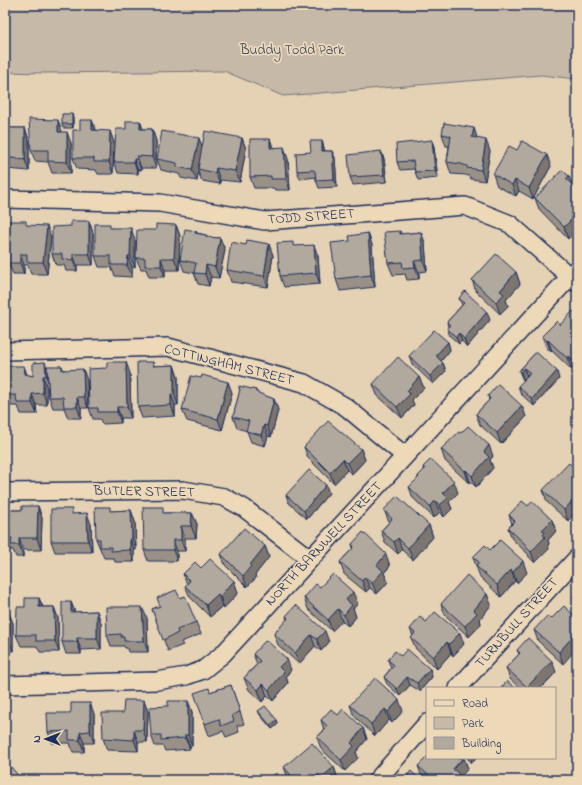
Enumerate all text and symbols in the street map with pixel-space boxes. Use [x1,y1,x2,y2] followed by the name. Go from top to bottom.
[239,40,345,62] park label: Buddy Todd Park
[267,203,355,231] street label: TODD STREET
[162,339,296,391] street label: COTTINGHAM STREET
[261,477,387,611] street label: NORTH BARNWELL STREET
[92,481,195,503] street label: BUTLER STREET
[470,573,564,673] street label: TURNBULL STREET
[426,687,556,759] legend
[462,695,488,713] text: Road
[462,715,484,733] text: Park
[26,719,66,759] north arrow
[29,735,45,743] text: N
[461,735,501,754] text: Building

